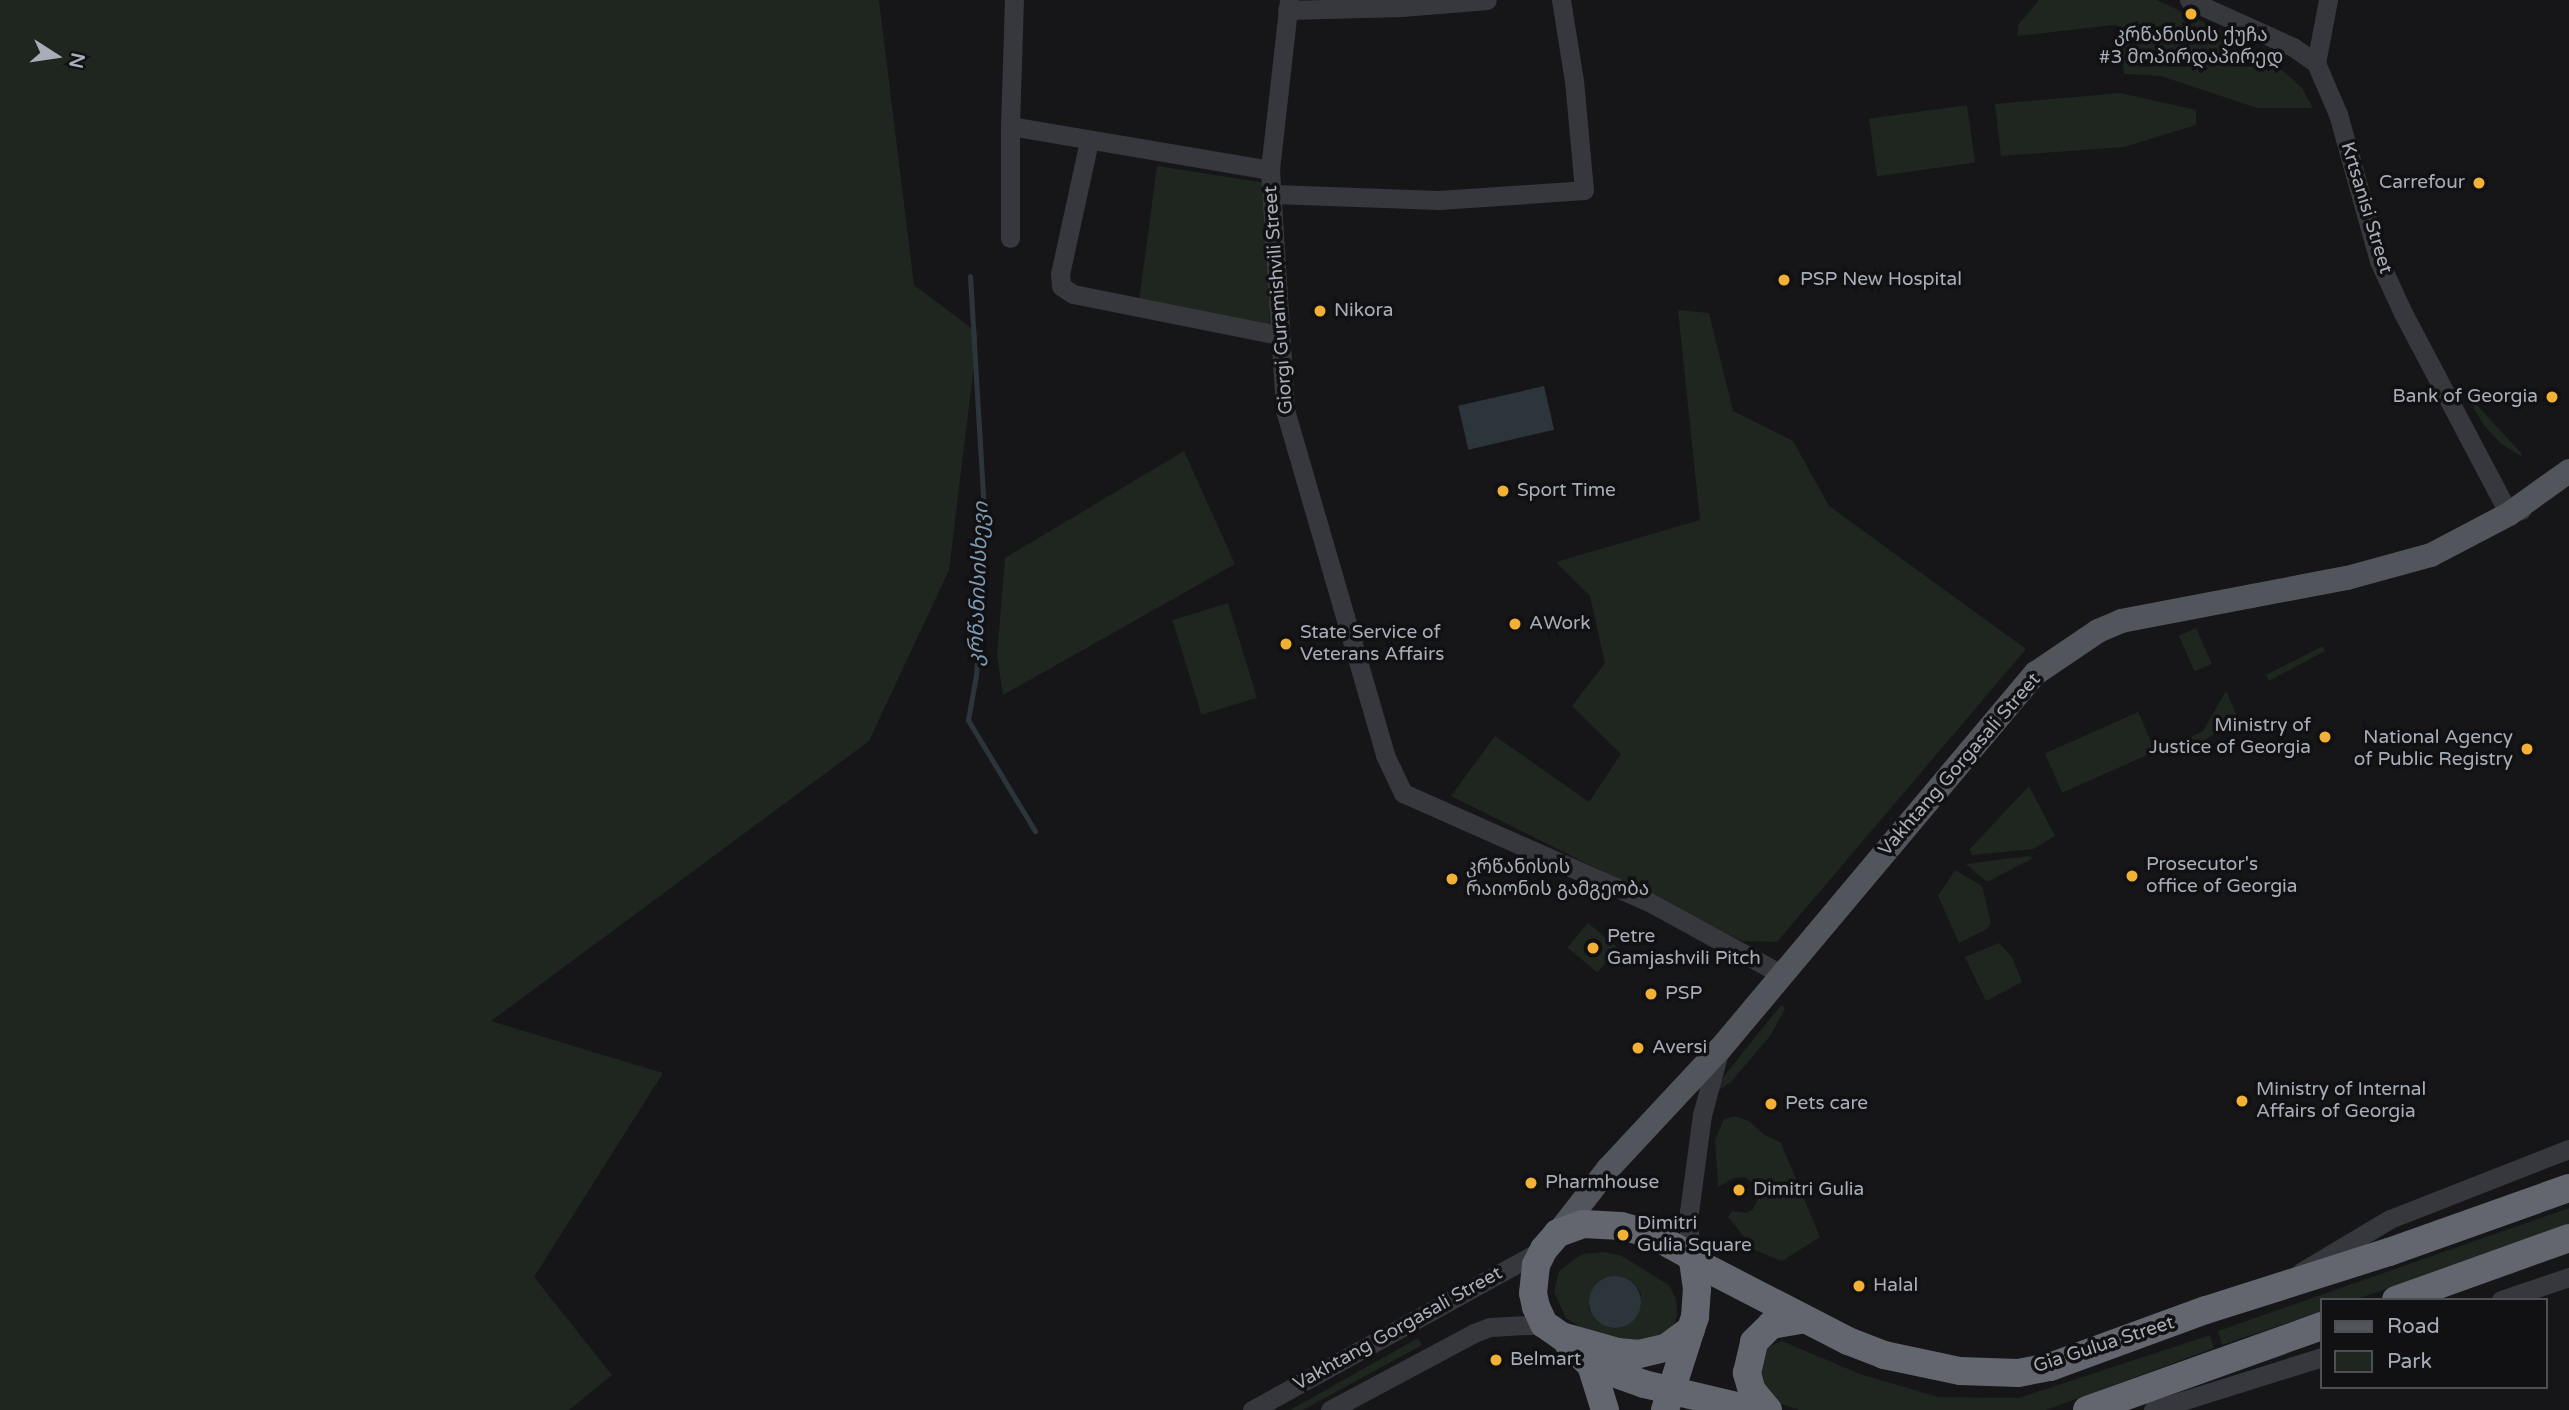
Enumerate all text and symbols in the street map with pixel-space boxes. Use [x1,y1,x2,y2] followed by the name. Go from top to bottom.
[2183,6,2199,22] marker: კრწანისის ქუჩა #3 მოპირდაპირედ
[21,21,91,91] north arrow
[2099,25,2283,69] place label: კრწანისის ქუჩა #3 მოპირდაპირედ
[64,51,89,70] text: N
[2335,139,2397,277] street label: Krtsanisi Street
[2379,172,2465,194] place label: Carrefour
[2471,175,2487,191] marker: Carrefour
[1260,185,1298,415] street label: Giorgi Guramishvili Street
[1800,269,1962,291] place label: PSP New Hospital
[1774,270,1794,290] marker: PSP New Hospital
[1334,300,1393,322] place label: Nikora
[1312,303,1328,319] marker: Nikora
[2393,386,2538,408] place label: Bank of Georgia
[2544,389,2560,405] marker: Bank of Georgia
[1517,480,1616,502] place label: Sport Time
[1495,483,1511,499] marker: Sport Time
[964,502,994,666] water label: კრწანისისხევი
[1529,613,1591,635] place label: AWork
[1507,616,1523,632] marker: AWork
[1300,622,1444,666] place label: State Service of Veterans Affairs
[1278,636,1294,652] marker: State Service of Veterans Affairs
[1874,669,2046,861] street label: Vakhtang Gorgasali Street
[2149,715,2311,759] place label: Ministry of Justice of Georgia
[2354,727,2513,771] place label: National Agency of Public Registry
[2317,729,2333,745] marker: Ministry of Justice of Georgia
[2519,741,2535,757] marker: National Agency of Public Registry
[2146,854,2298,898] place label: Prosecutor's office of Georgia
[1466,857,1649,901] place label: კრწანისის რაიონის გამგეობა
[2124,868,2140,884] marker: Prosecutor's office of Georgia
[1444,871,1460,887] marker: კრწანისის რაიონის გამგეობა
[1607,926,1761,970] place label: Petre Gamjashvili Pitch
[1585,940,1601,956] marker: Petre Gamjashvili Pitch
[1665,983,1702,1005] place label: PSP
[1643,986,1659,1002] marker: PSP
[1652,1037,1707,1059] place label: Aversi
[1630,1040,1646,1056] marker: Aversi
[2256,1079,2426,1123] place label: Ministry of Internal Affairs of Georgia
[1785,1093,1868,1115] place label: Pets care
[2234,1093,2250,1109] marker: Ministry of Internal Affairs of Georgia
[1763,1096,1779,1112] marker: Pets care
[1545,1172,1659,1194] place label: Pharmhouse
[1523,1175,1539,1191] marker: Pharmhouse
[1753,1179,1864,1201] place label: Dimitri Gulia
[1731,1182,1747,1198] marker: Dimitri Gulia
[1637,1213,1752,1257] place label: Dimitri Gulia Square
[1615,1227,1631,1243] marker: Dimitri Gulia Square
[1290,1262,1506,1396] street label: Vakhtang Gorgasali Street
[1873,1275,1918,1297] place label: Halal
[1851,1278,1867,1294] marker: Halal
[2320,1298,2548,1389] legend
[2031,1311,2177,1379] street label: Gia Gulua Street
[2387,1314,2440,1339] text: Road
[1510,1349,1581,1371] place label: Belmart
[2387,1349,2432,1374] text: Park
[1488,1352,1504,1368] marker: Belmart

